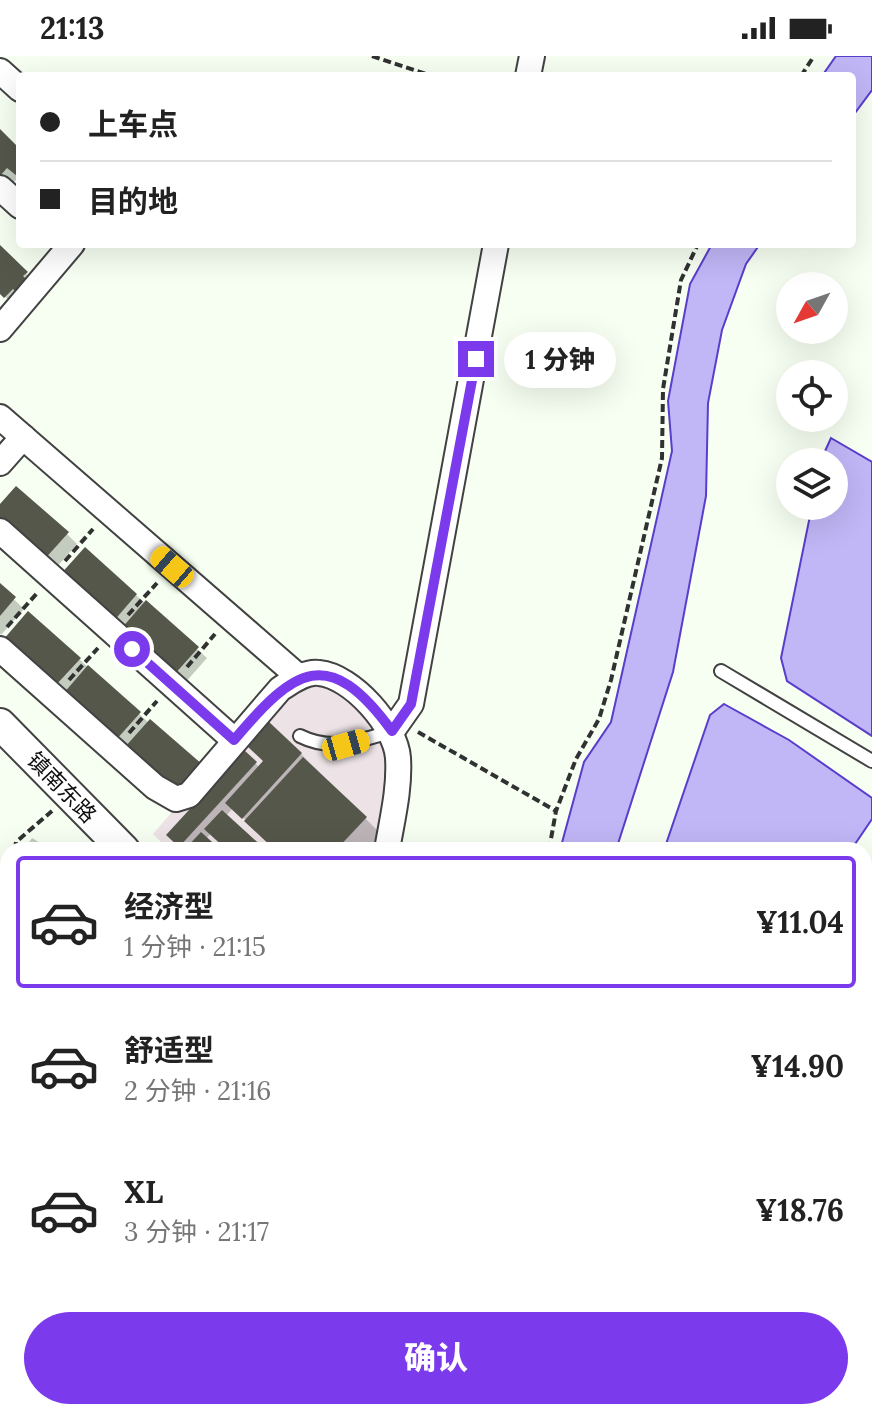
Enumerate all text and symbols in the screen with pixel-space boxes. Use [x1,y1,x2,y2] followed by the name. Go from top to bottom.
[40,9,105,47] text: 21:13
[88,105,178,143] text: 上车点
[88,182,178,220] text: 目的地
[776,272,848,344] north arrow
[776,272,848,520] map controls
[504,331,616,387] callout: 1 分钟
[458,341,494,377] route end
[525,343,595,376] text: 1 分钟
[776,360,848,432] button: locate
[776,448,848,520] button: layers
[146,542,198,592] car
[114,631,150,667] route start
[320,727,372,763] car
[21,746,103,828] street label: 镇南东路
[28,886,100,958] icon: car
[124,887,214,925] text: 经济型
[756,903,844,941] text: ¥11.04
[124,930,266,963] text: 1 分钟 · 21:15
[28,1030,100,1102] icon: car
[124,1031,214,1069] text: 舒适型
[750,1047,844,1085] text: ¥14.90
[124,1074,271,1107] text: 2 分钟 · 21:16
[124,1173,163,1211] text: XL
[28,1174,100,1246] icon: car
[756,1191,844,1229] text: ¥18.76
[124,1215,269,1248] text: 3 分钟 · 21:17
[24,1312,848,1404] button: 确认

